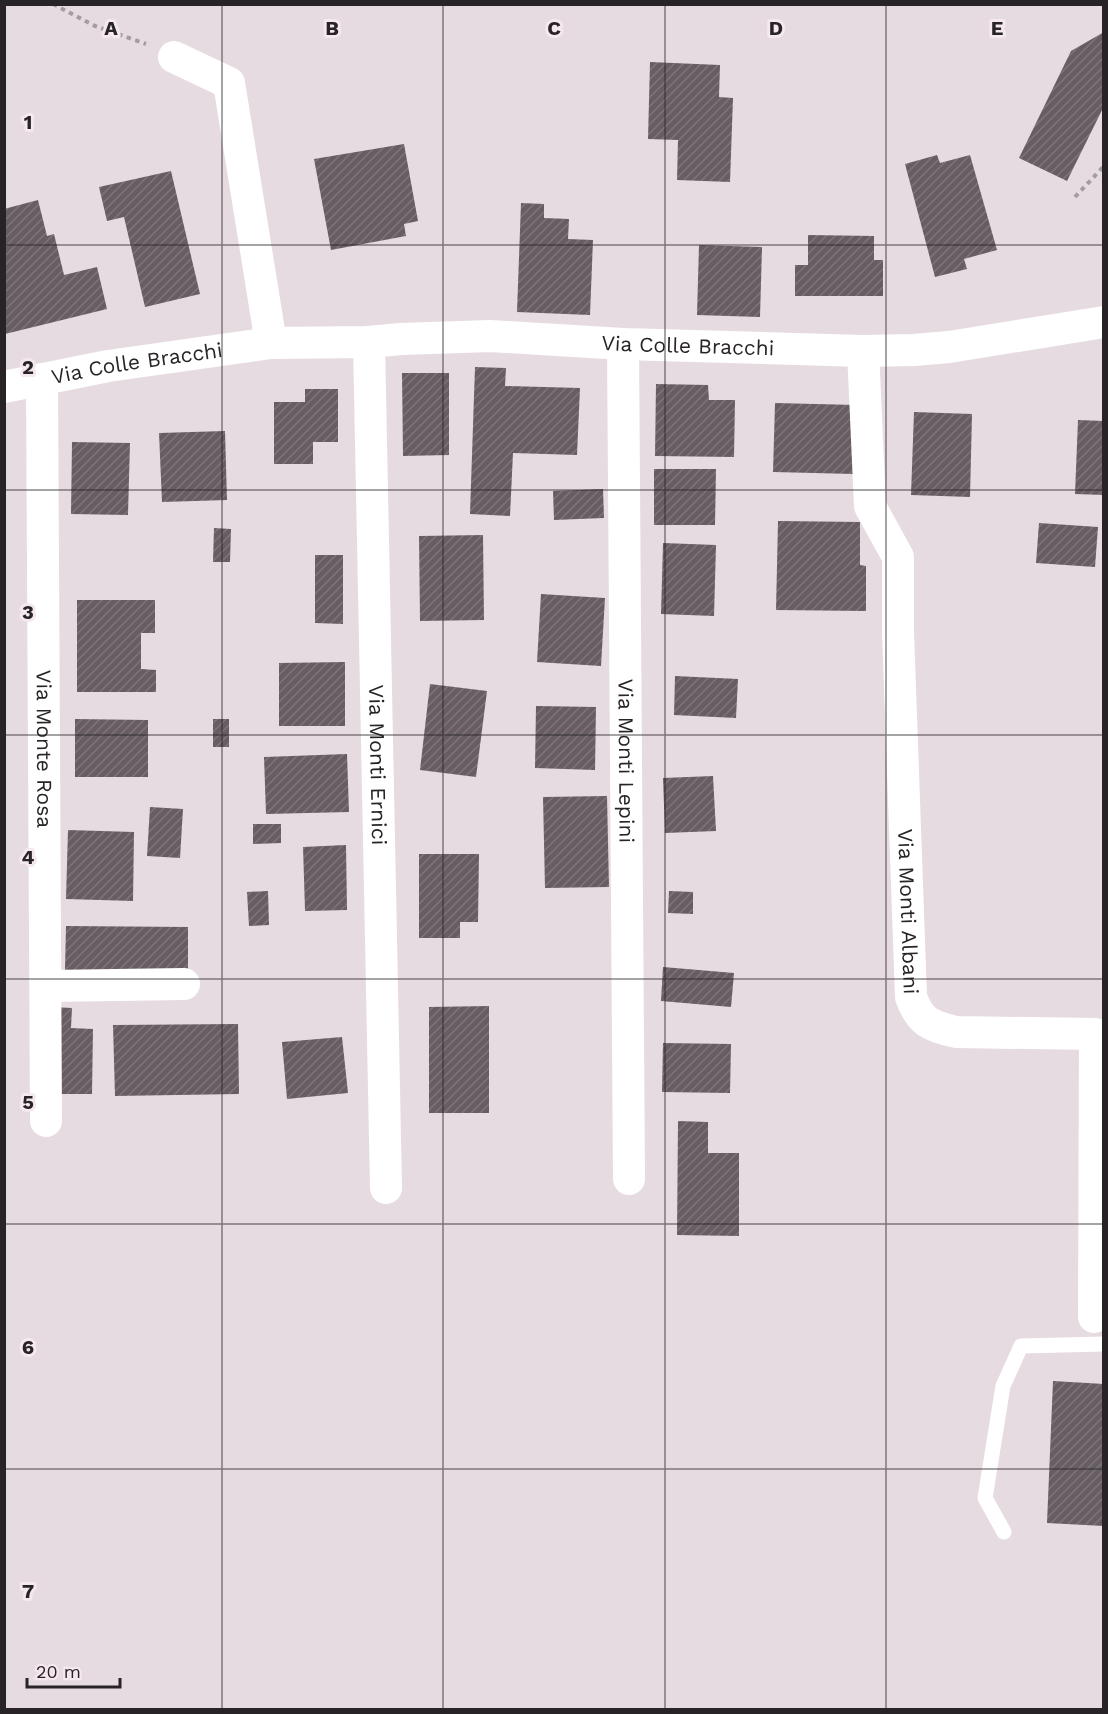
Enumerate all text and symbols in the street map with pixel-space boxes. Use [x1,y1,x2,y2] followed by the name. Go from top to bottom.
[104,16,118,40] text: A
[325,16,339,40] text: B
[547,16,561,40] text: C
[769,16,783,40] text: D
[991,16,1003,40] text: E
[24,110,32,134] text: 1
[601,330,775,360] street label: Via Colle Bracchi
[49,337,224,389] street label: Via Colle Bracchi
[22,355,34,379] text: 2
[22,600,34,624] text: 3
[32,670,57,828] street label: Via Monte Rosa
[613,679,640,843] street label: Via Monti Lepini
[364,684,392,845] street label: Via Monti Ernici
[893,828,924,995] street label: Via Monti Albani
[22,845,35,869] text: 4
[22,1090,34,1114] text: 5
[22,1335,34,1359] text: 6
[22,1579,34,1603] text: 7
[27,1651,120,1689] scale bar
[36,1661,81,1682] text: 20 m

